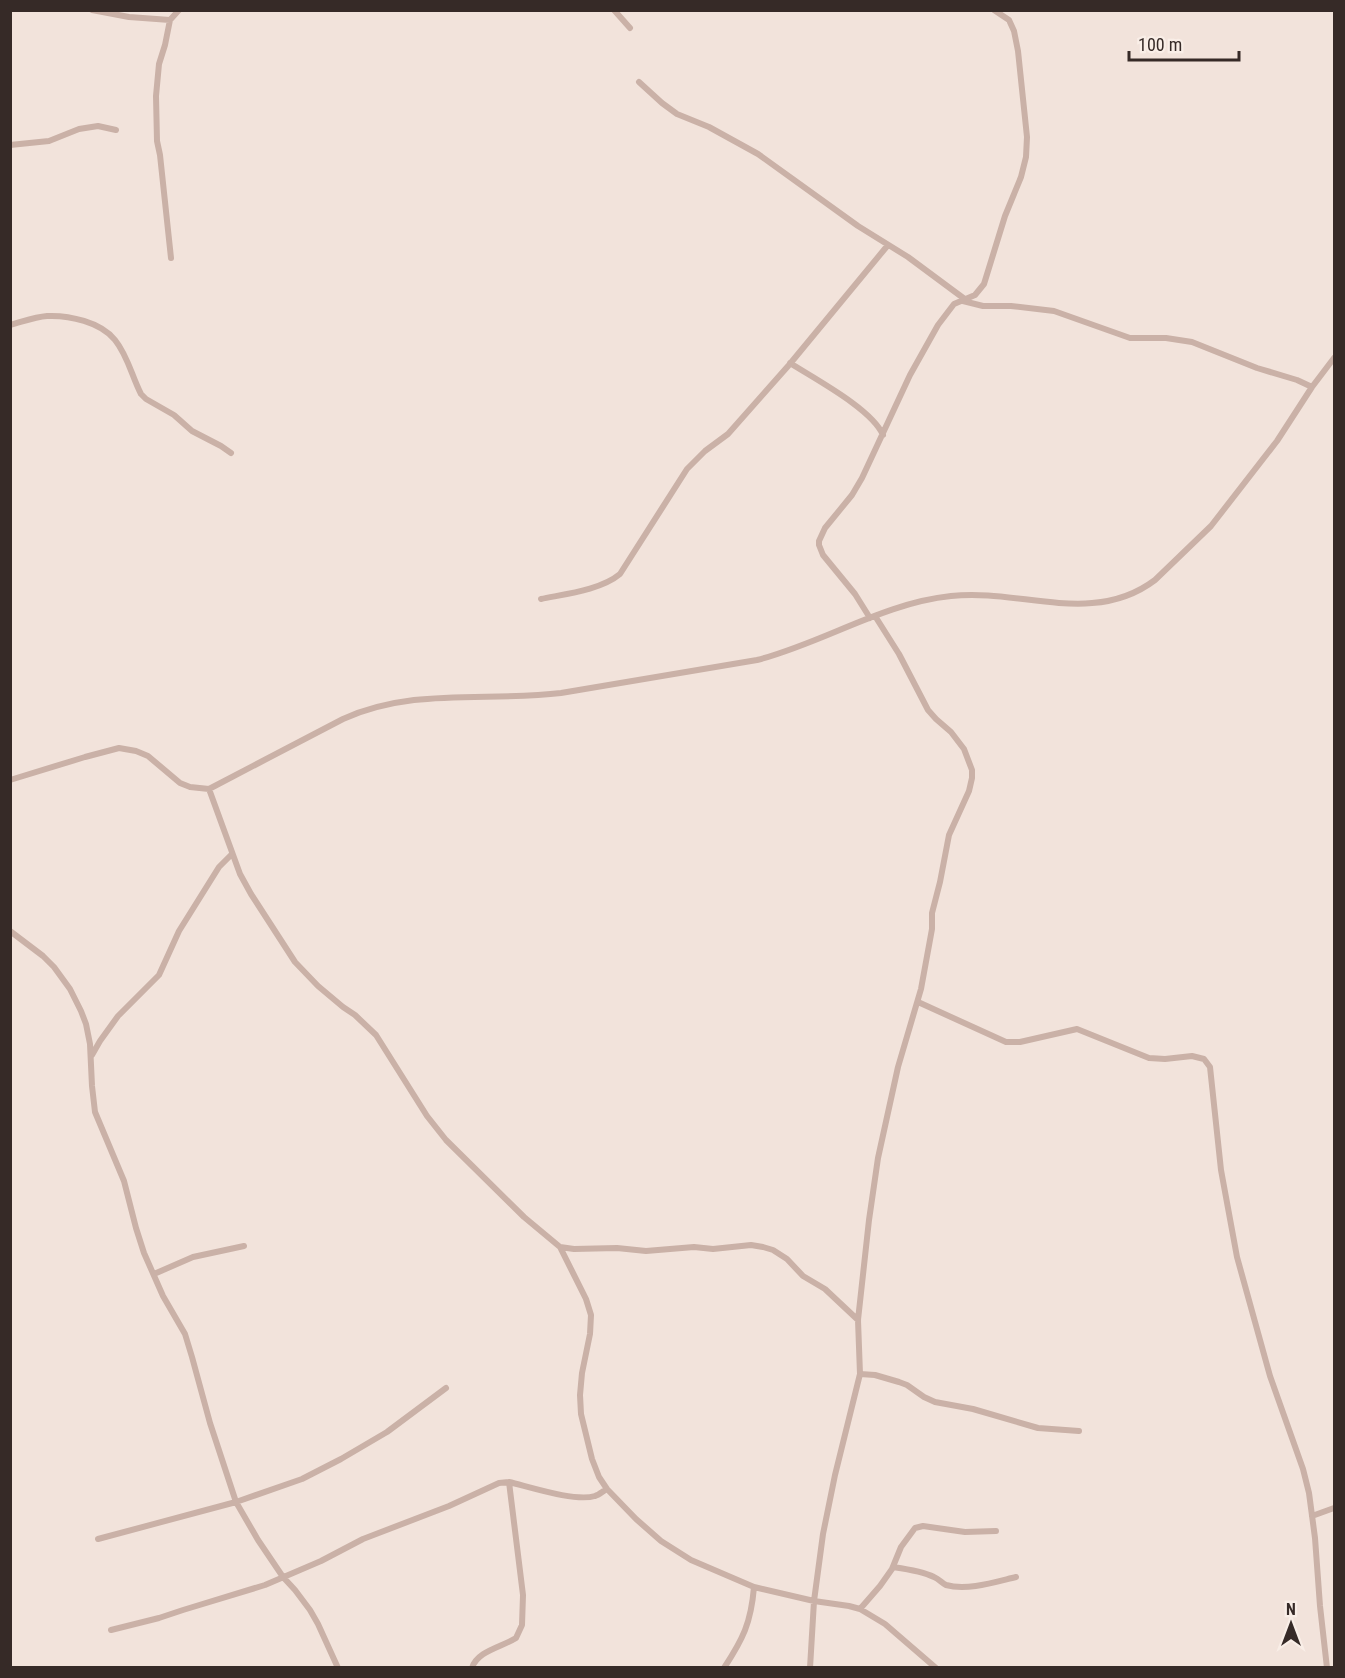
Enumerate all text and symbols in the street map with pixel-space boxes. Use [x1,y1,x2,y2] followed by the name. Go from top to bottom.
[1129,24,1238,62] scale bar
[1138,34,1182,55] text: 100 m
[1261,1594,1321,1654] north arrow
[1286,1600,1296,1619] text: N

